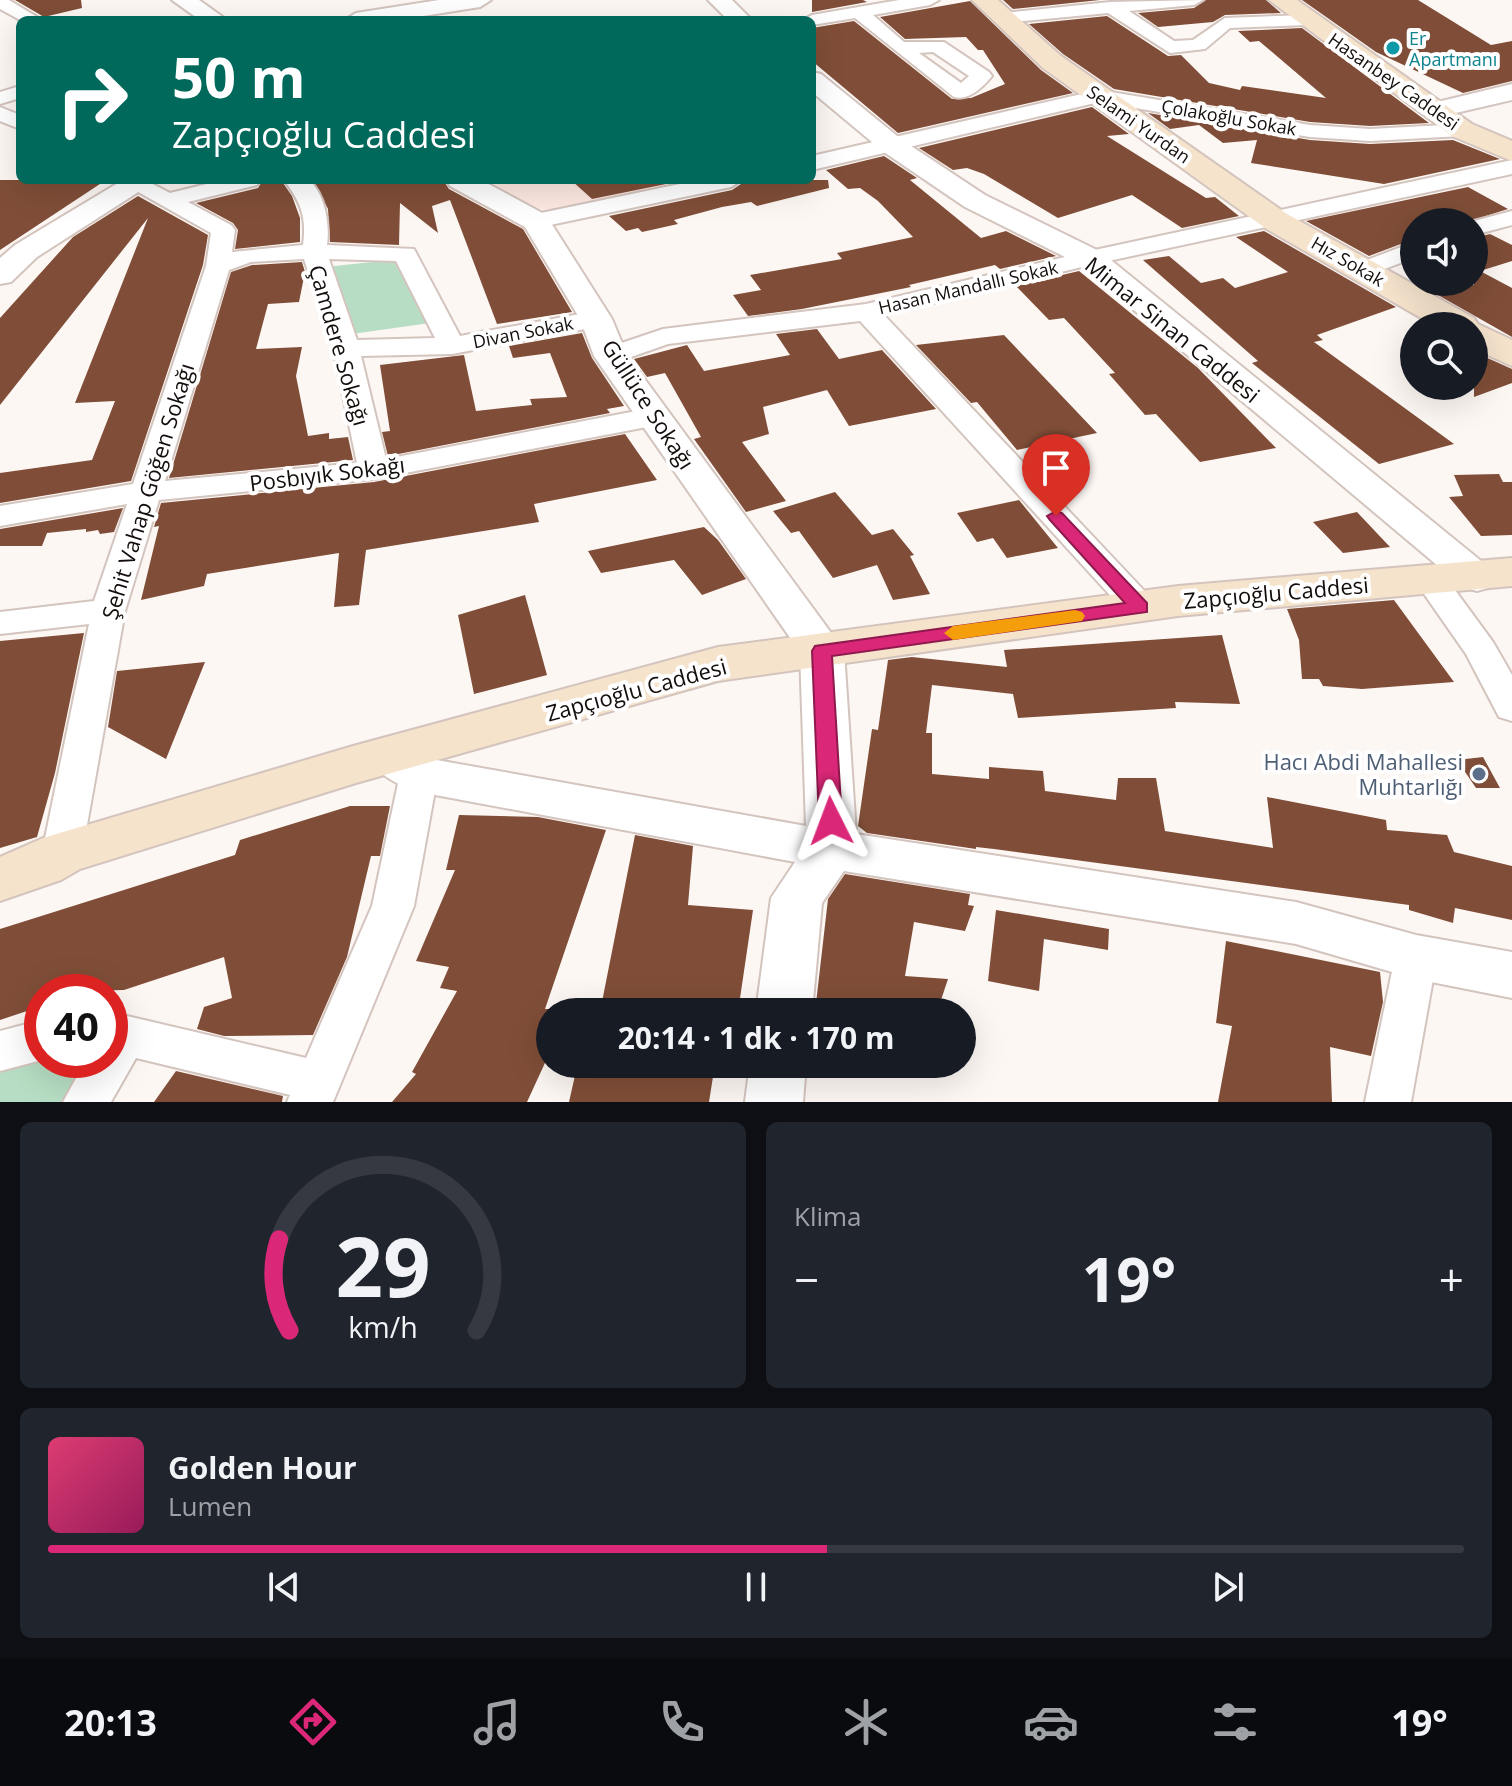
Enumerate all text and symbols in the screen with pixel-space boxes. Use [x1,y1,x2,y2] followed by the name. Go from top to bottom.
[1409,26,1497,71] place label: Er Apartmanı
[1324,27,1464,135] street label: Hasanbey Caddesi
[172,38,306,114] text: 50 m
[1384,39,1402,57] marker: Er Apartmanı
[40,48,144,152] icon: right
[1083,79,1195,169] street label: Selami Yurdan
[1160,93,1299,141] street label: Çolakoğlu Sokak
[172,110,476,159] text: Zapçıoğlu Caddesi
[1400,208,1488,400] map controls
[1400,208,1488,296] button: sound
[1307,230,1389,292] street label: Hız Sokak
[1079,249,1267,409] street label: Mimar Sinan Caddesi
[876,255,1061,319] street label: Hasan Mandallı Sokak
[303,261,377,429] street label: Çamdere Sokağı
[471,310,576,354] street label: Divan Sokak
[1400,312,1488,400] button: search
[596,333,702,475] street label: Güllüce Sokağı
[94,359,200,623] street label: Şehit Vahap Göğen Sokağı
[1022,434,1090,516] pin
[1034,446,1078,490] icon: arrive
[248,449,406,497] street label: Posbıyık Sokağı
[1182,569,1370,615] street label: Zapçıoğlu Caddesi
[542,650,730,728] street label: Zapçıoğlu Caddesi
[1263,746,1463,801] place label: Hacı Abdi Mahallesi Muhtarlığı
[1470,765,1488,783] marker: Hacı Abdi Mahallesi Muhtarlığı
[789,779,873,863] position arrow
[24,974,128,1078] speed limit sign: 40
[618,1017,894,1058] text: 20:14 · 1 dk · 170 m
[794,1198,862,1234] text: Klima
[335,1208,431,1321] text: 29
[1082,1238,1176,1320] text: 19°
[794,1249,819,1309] text: −
[1439,1249,1464,1309] text: +
[348,1307,418,1346] text: km/h
[168,1447,357,1488] text: Golden Hour
[168,1488,252,1524] text: Lumen
[262,1565,306,1609] icon: previous
[734,1565,778,1609] icon: pause
[1206,1565,1250,1609] icon: next
[285,1694,341,1750] icon: directions
[469,1694,525,1750] icon: music
[654,1694,710,1750] icon: phone
[838,1694,894,1750] icon: climate
[1023,1694,1079,1750] icon: car
[1207,1694,1263,1750] icon: filters
[64,1698,157,1747] text: 20:13
[1391,1698,1448,1747] text: 19°

